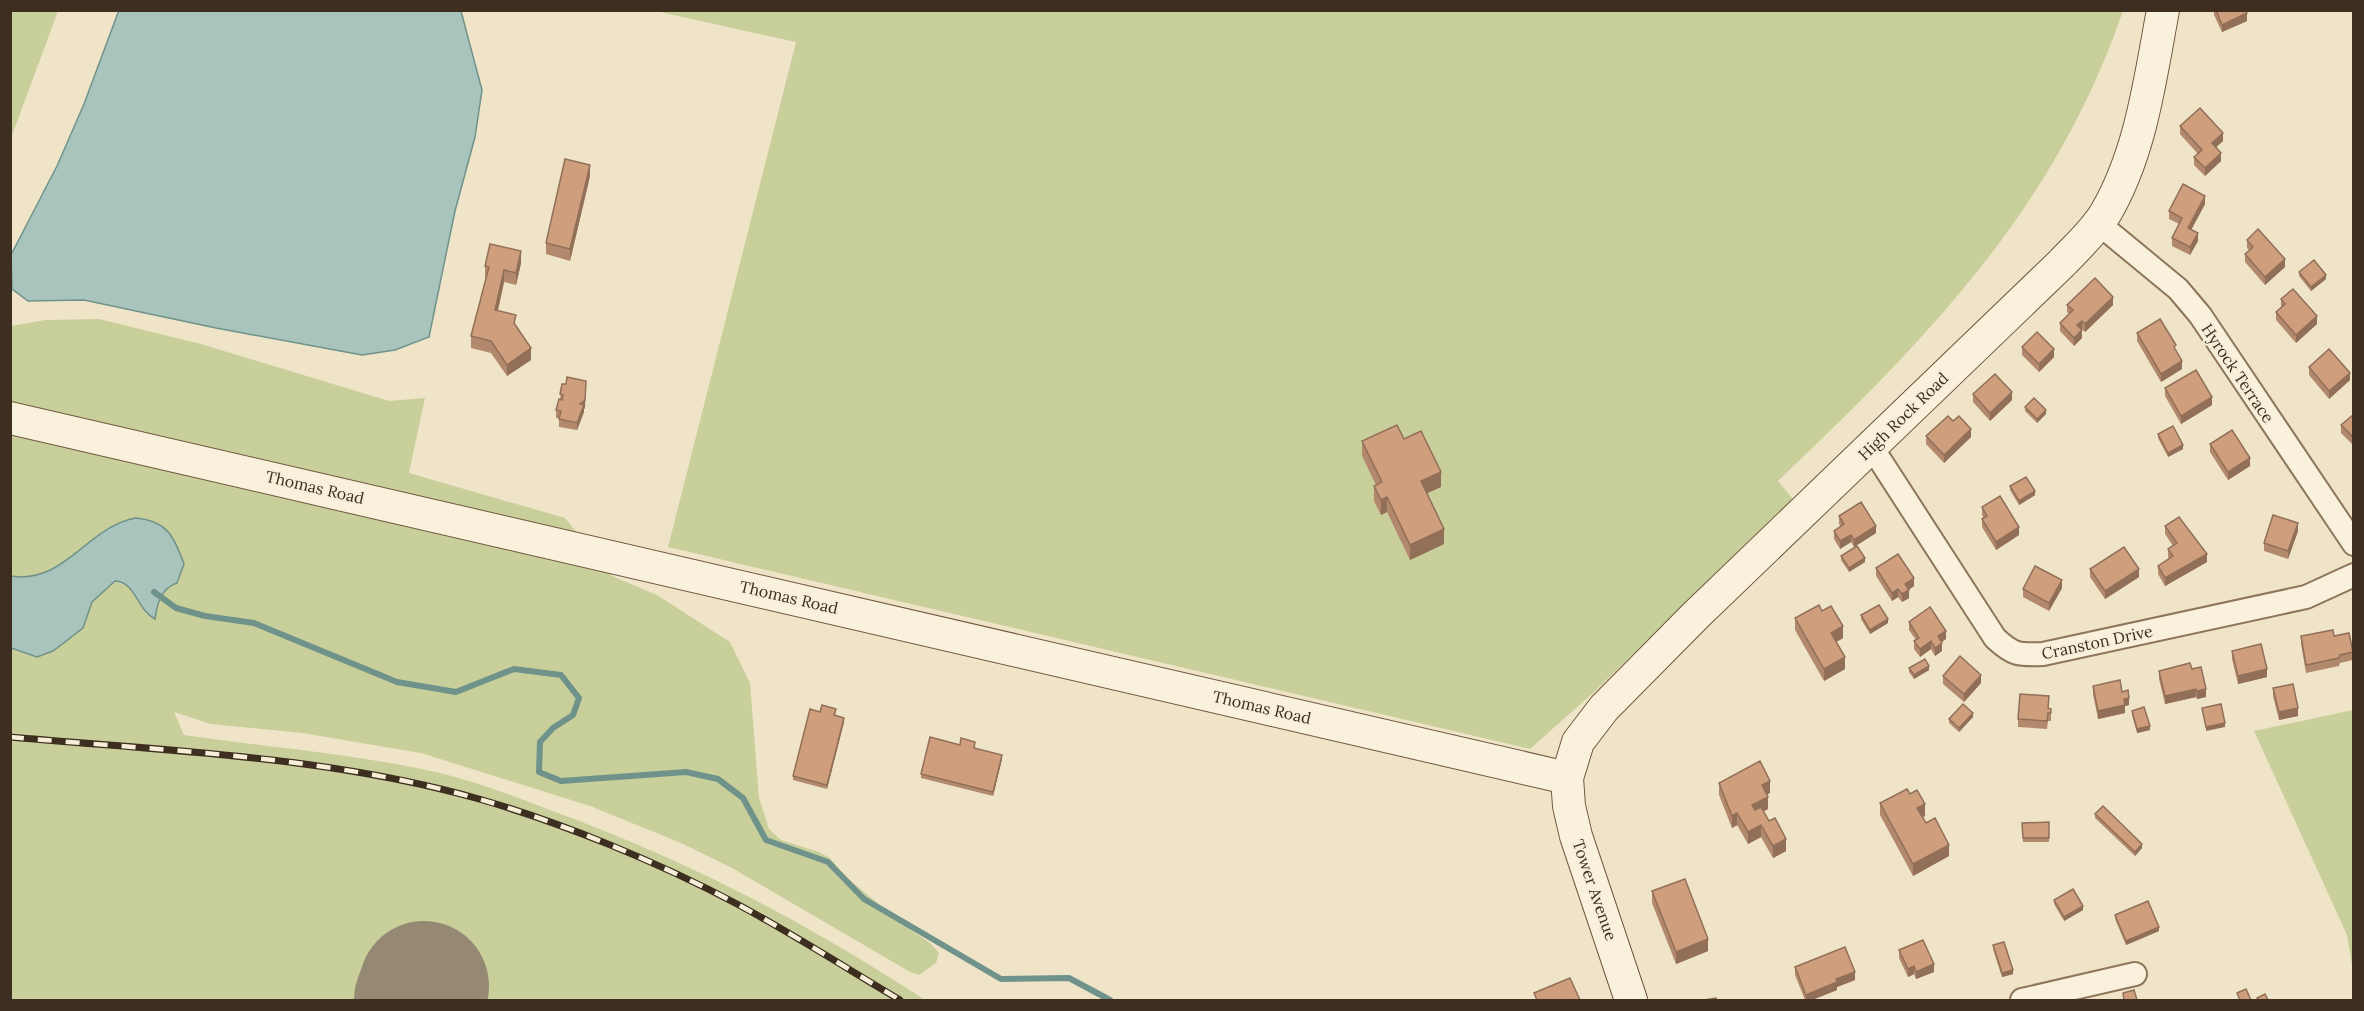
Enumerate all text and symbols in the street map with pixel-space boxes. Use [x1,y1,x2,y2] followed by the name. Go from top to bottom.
[2197,320,2279,427] street label: Hyrock Terrace
[1854,368,1953,464] street label: High Rock Road
[264,466,367,508] street label: Thomas Road
[738,576,841,618] street label: Thomas Road
[2040,620,2155,664] street label: Cranston Drive
[1211,686,1314,728] street label: Thomas Road
[1568,837,1622,943] street label: Tower Avenue

